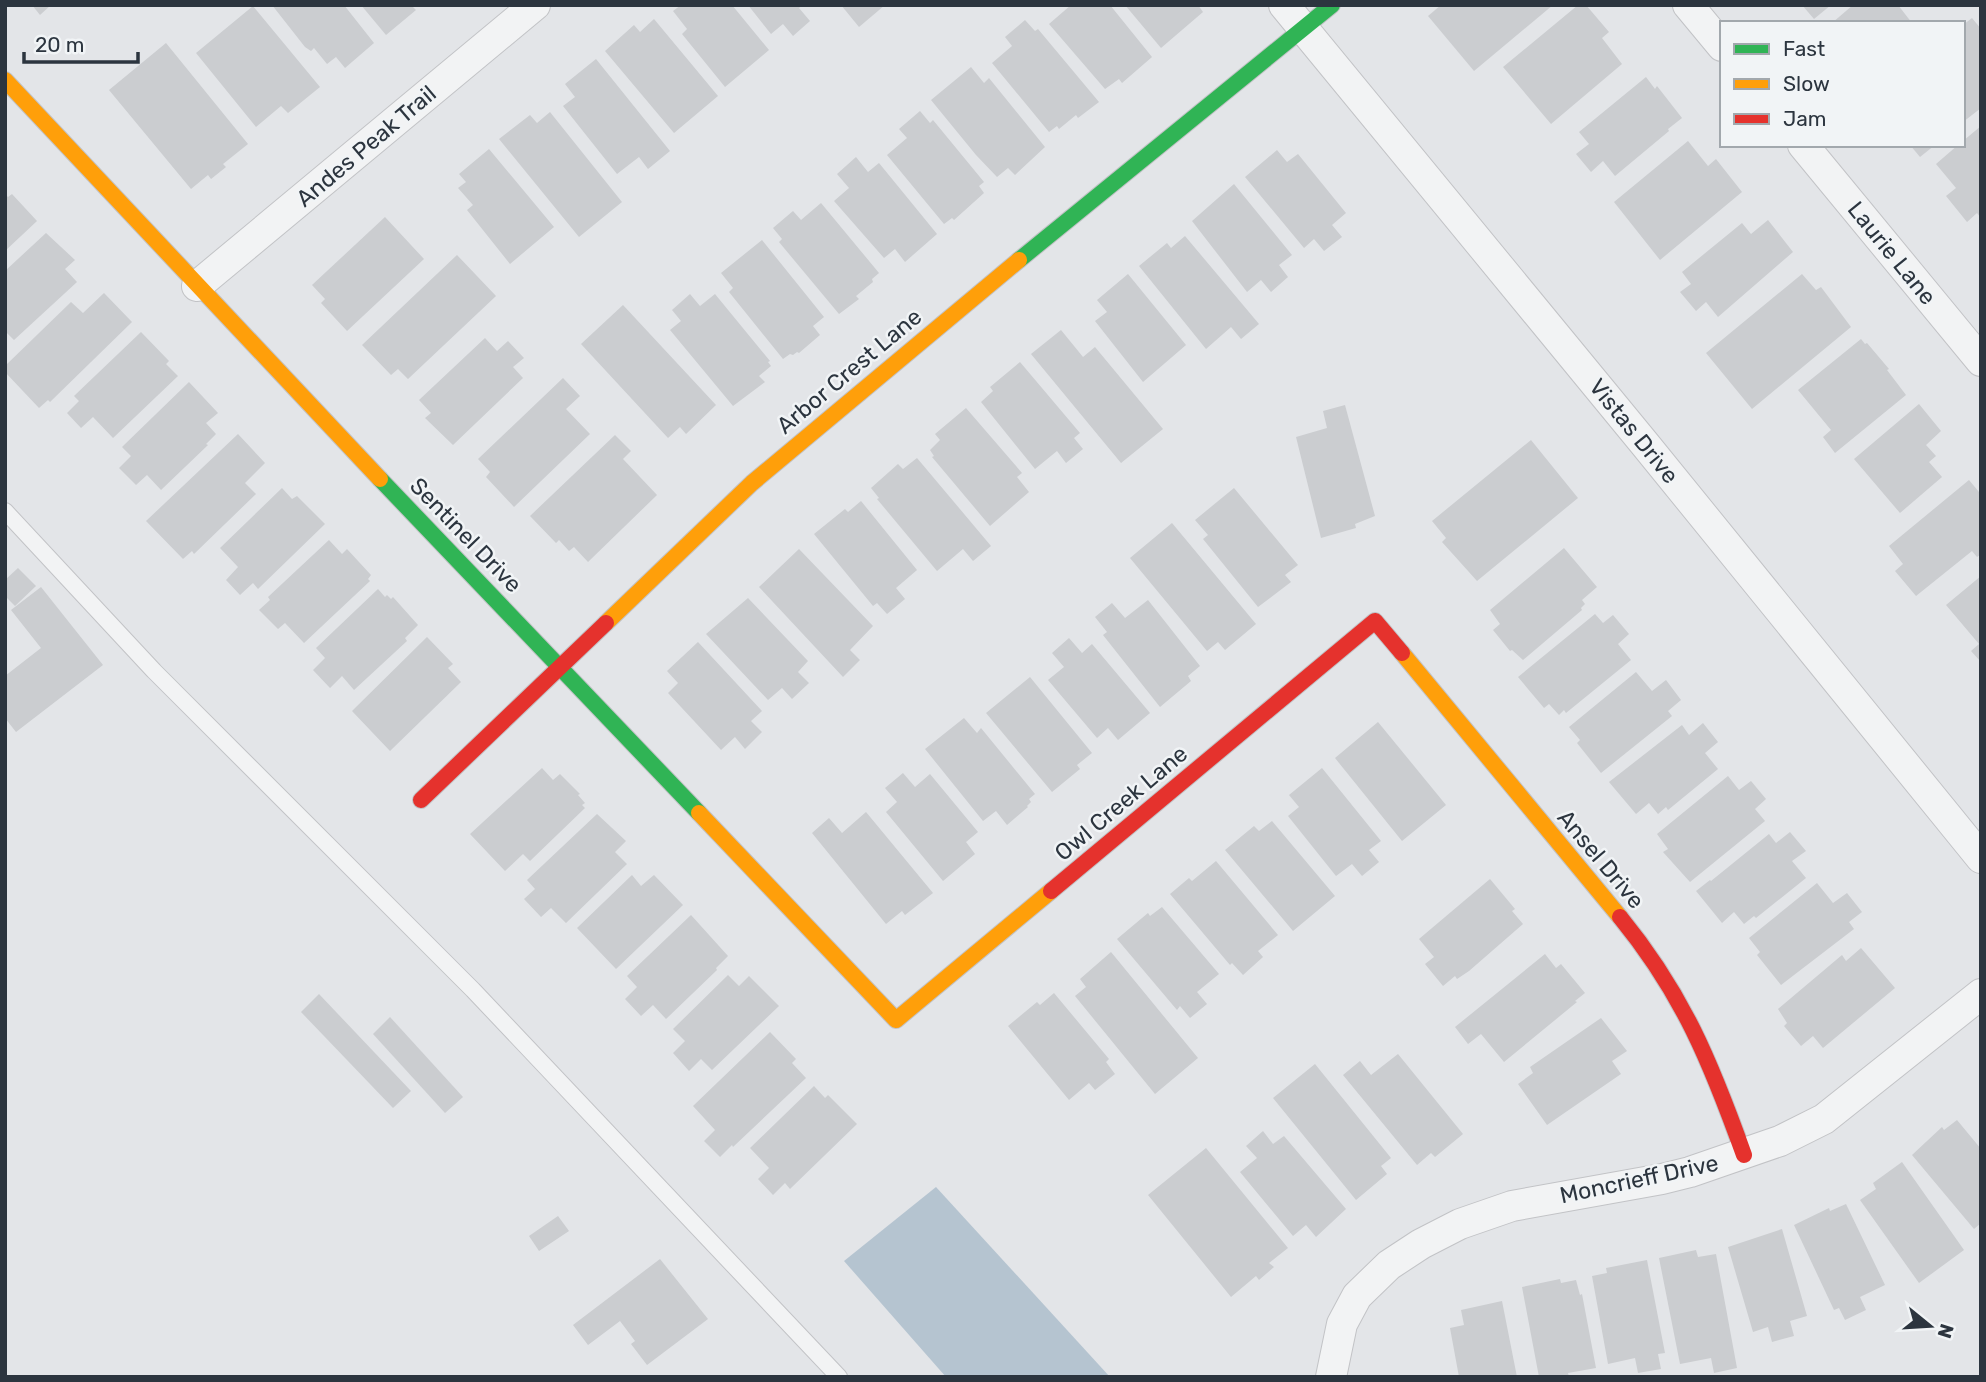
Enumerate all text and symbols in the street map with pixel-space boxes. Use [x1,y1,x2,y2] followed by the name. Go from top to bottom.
[24,21,138,65] scale bar
[1720,21,1965,147] legend
[35,32,84,57] text: 20 m
[1783,36,1825,61] text: Fast
[1783,71,1830,96] text: Slow
[290,79,442,213] street label: Andes Peak Trail
[1783,106,1827,131] text: Jam
[1842,196,1942,310] street label: Laurie Lane
[771,302,927,440] street label: Arbor Crest Lane
[1583,373,1685,489] street label: Vistas Drive
[404,472,528,598] street label: Sentinel Drive
[1049,739,1193,867] street label: Owl Creek Lane
[1552,804,1650,914] street label: Ansel Drive
[1557,1149,1721,1209] street label: Moncrieff Drive
[1895,1291,1965,1361] north arrow
[1933,1321,1959,1341] text: N

